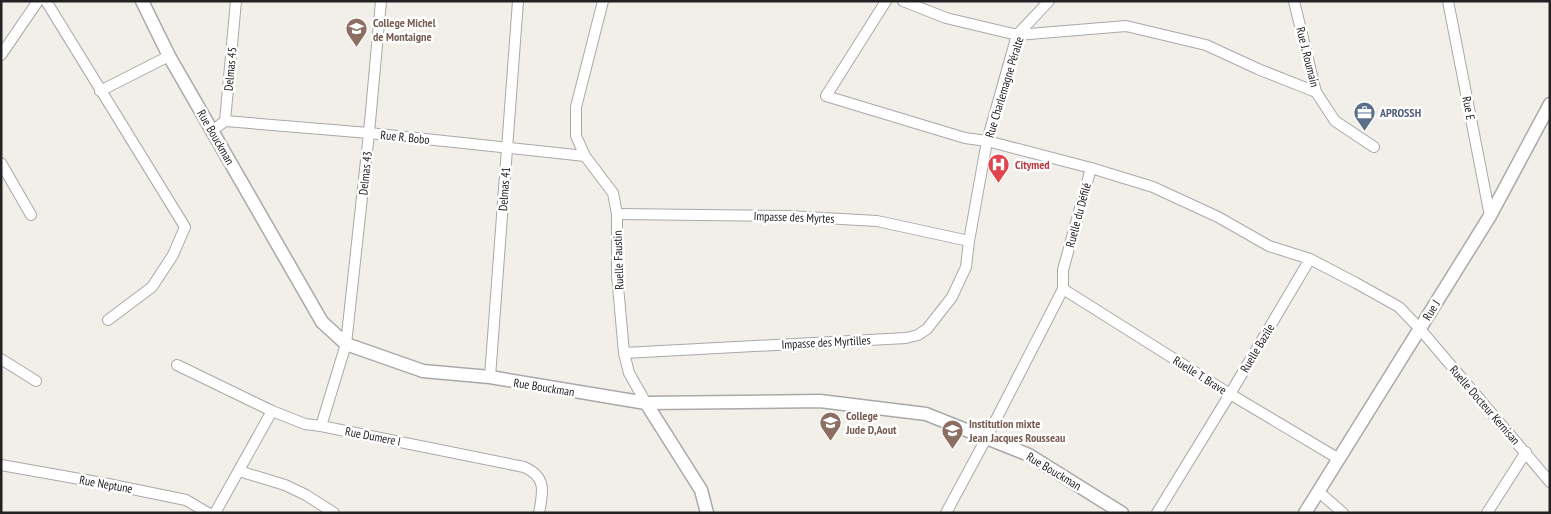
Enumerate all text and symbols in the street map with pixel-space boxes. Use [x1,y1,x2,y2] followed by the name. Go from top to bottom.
[373,15,436,44] place label: College Michel de Montaigne
[345,17,369,48] school or university icon: College Michel de Montaigne
[1293,25,1323,89] street label: Rue J. Roumain
[982,35,1026,139] street label: Rue Charlemagne Péralte
[221,46,239,92] street label: Delmas 45
[1459,95,1479,121] street label: Rue E
[1352,100,1376,131] office icon: APROSSH
[1379,105,1421,120] place label: APROSSH
[194,107,238,167] street label: Rue Bouckman
[380,127,430,147] street label: Rue R. Bobo
[355,150,375,196] street label: Delmas 43
[987,152,1011,183] hospital icon: Citymed
[1015,157,1050,172] place label: Citymed
[495,166,513,212] street label: Delmas 41
[1062,181,1094,249] street label: Ruelle du Défilé
[753,208,835,226] street label: Impasse des Myrtes
[609,230,627,290] street label: Ruelle Faustin
[1419,297,1443,323] street label: Rue J
[1237,321,1277,375] street label: Ruelle Bazile
[781,332,871,352] street label: Impasse des Myrtilles
[1170,353,1230,397] street label: Ruelle T. Brave
[1447,362,1523,448] street label: Ruelle Docteur Kernisan
[513,375,575,399] street label: Rue Bouckman
[845,408,897,437] place label: College Jude D,Aout
[818,410,842,441] school or university icon: College Jude D,Aout
[968,416,1065,445] place label: Institution mixte Jean Jacques Rousseau
[941,418,965,449] school or university icon: Institution mixte Jean Jacques Rousseau
[344,423,402,449] street label: Rue Dumere I
[1024,449,1084,493] street label: Rue Bouckman
[78,472,134,496] street label: Rue Neptune

